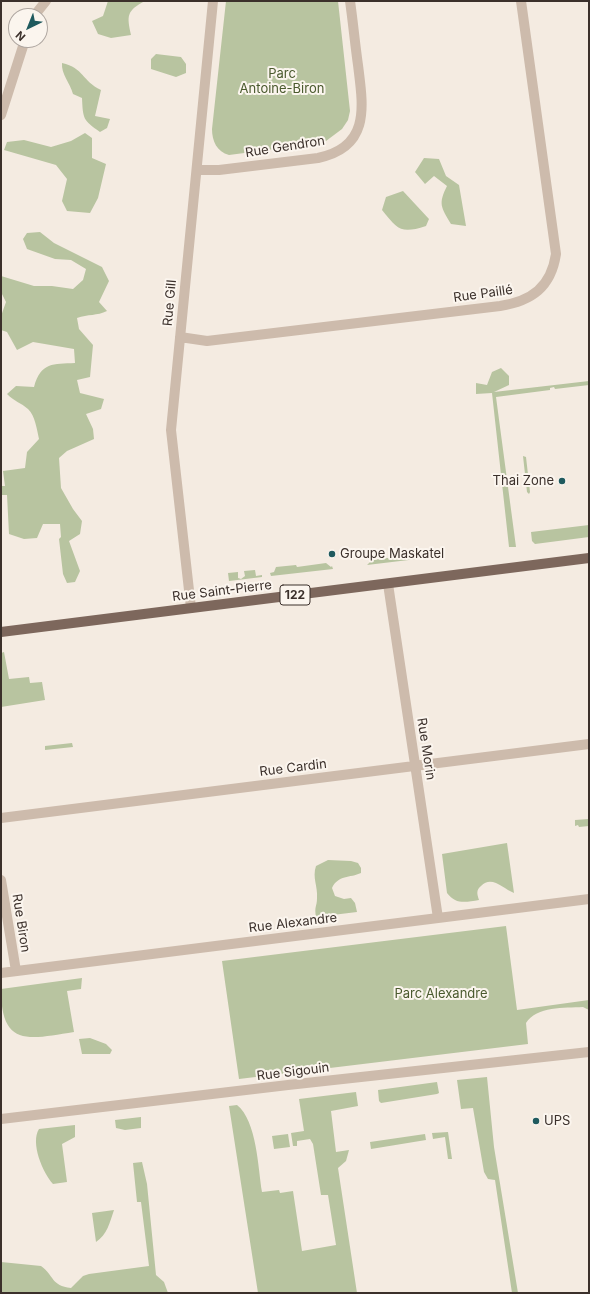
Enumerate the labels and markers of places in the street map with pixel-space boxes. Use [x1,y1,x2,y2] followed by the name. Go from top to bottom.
[493,473,554,489] place label: Thai Zone
[557,476,567,486] marker: Thai Zone
[340,546,444,562] place label: Groupe Maskatel
[327,549,337,559] marker: Groupe Maskatel
[544,1113,570,1129] place label: UPS
[531,1116,541,1126] marker: UPS

